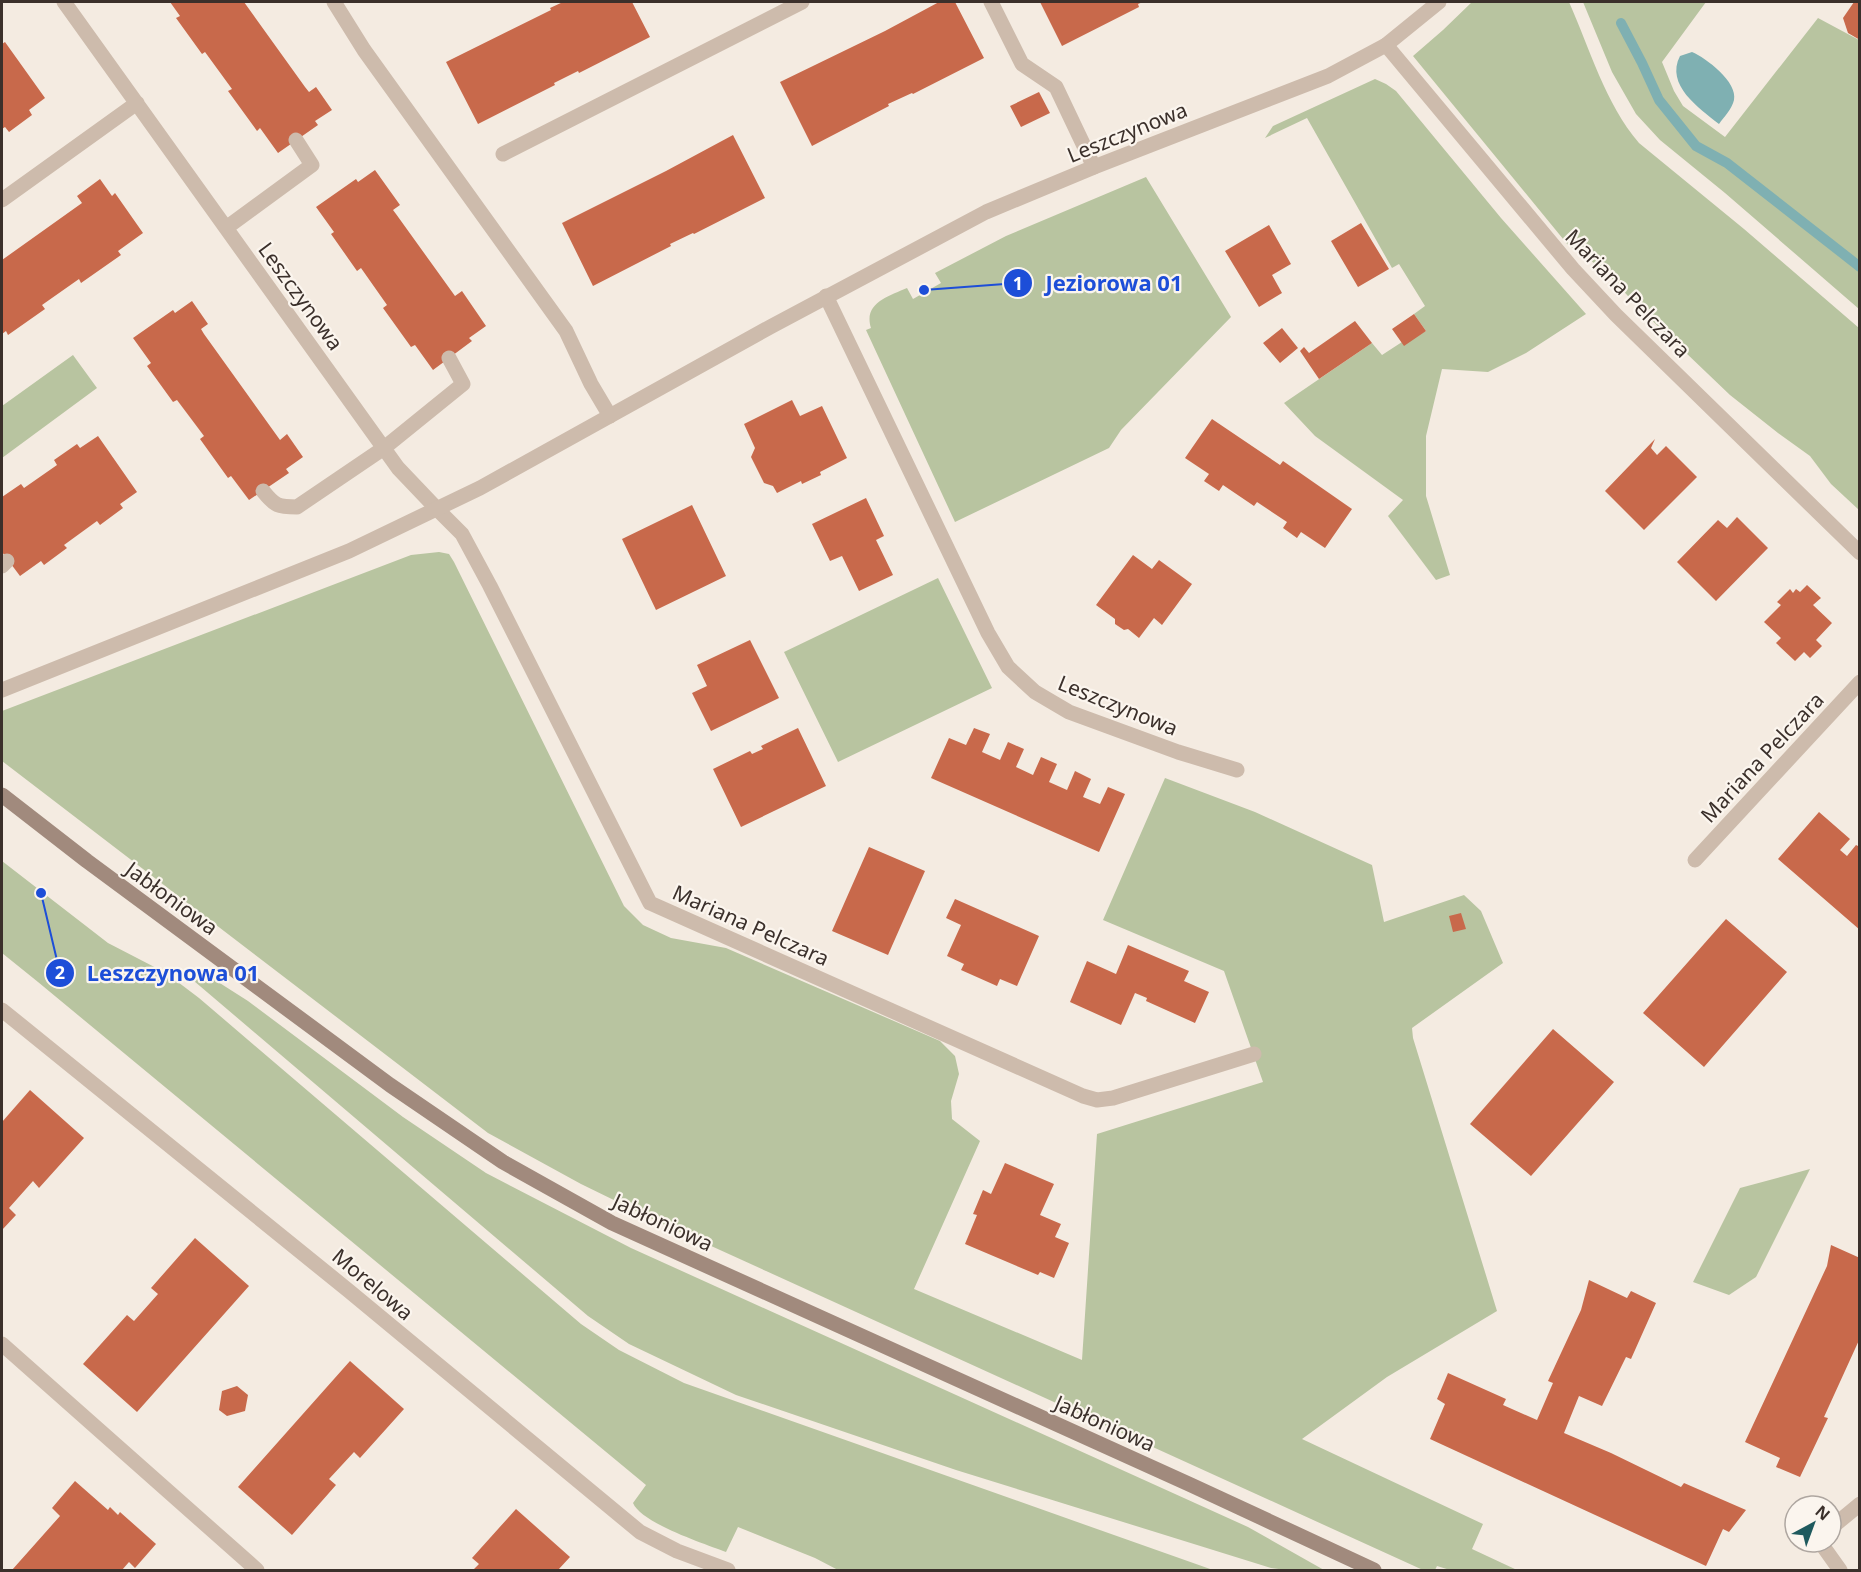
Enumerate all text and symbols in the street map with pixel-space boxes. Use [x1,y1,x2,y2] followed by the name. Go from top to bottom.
[1063,95,1191,169] street label: Leszczynowa
[1559,223,1697,363] street label: Mariana Pelczara
[252,236,350,356] street label: Leszczynowa
[1003,263,1194,303] callout: Jeziorowa 01
[1044,267,1182,297] text: Jeziorowa 01
[1013,271,1023,295] text: 1
[1054,668,1182,742] street label: Leszczynowa
[1694,686,1830,828] street label: Mariana Pelczara
[119,854,224,941] street label: Jabłoniowa
[668,878,834,972] street label: Mariana Pelczara
[45,953,272,993] callout: Leszczynowa 01
[87,957,259,987] text: Leszczynowa 01
[55,960,65,984] text: 2
[607,1186,718,1257] street label: Jabłoniowa
[327,1242,419,1326] street label: Morelowa
[1048,1388,1160,1458] street label: Jabłoniowa
[1783,1494,1843,1554] north arrow
[1811,1500,1835,1525] text: N

